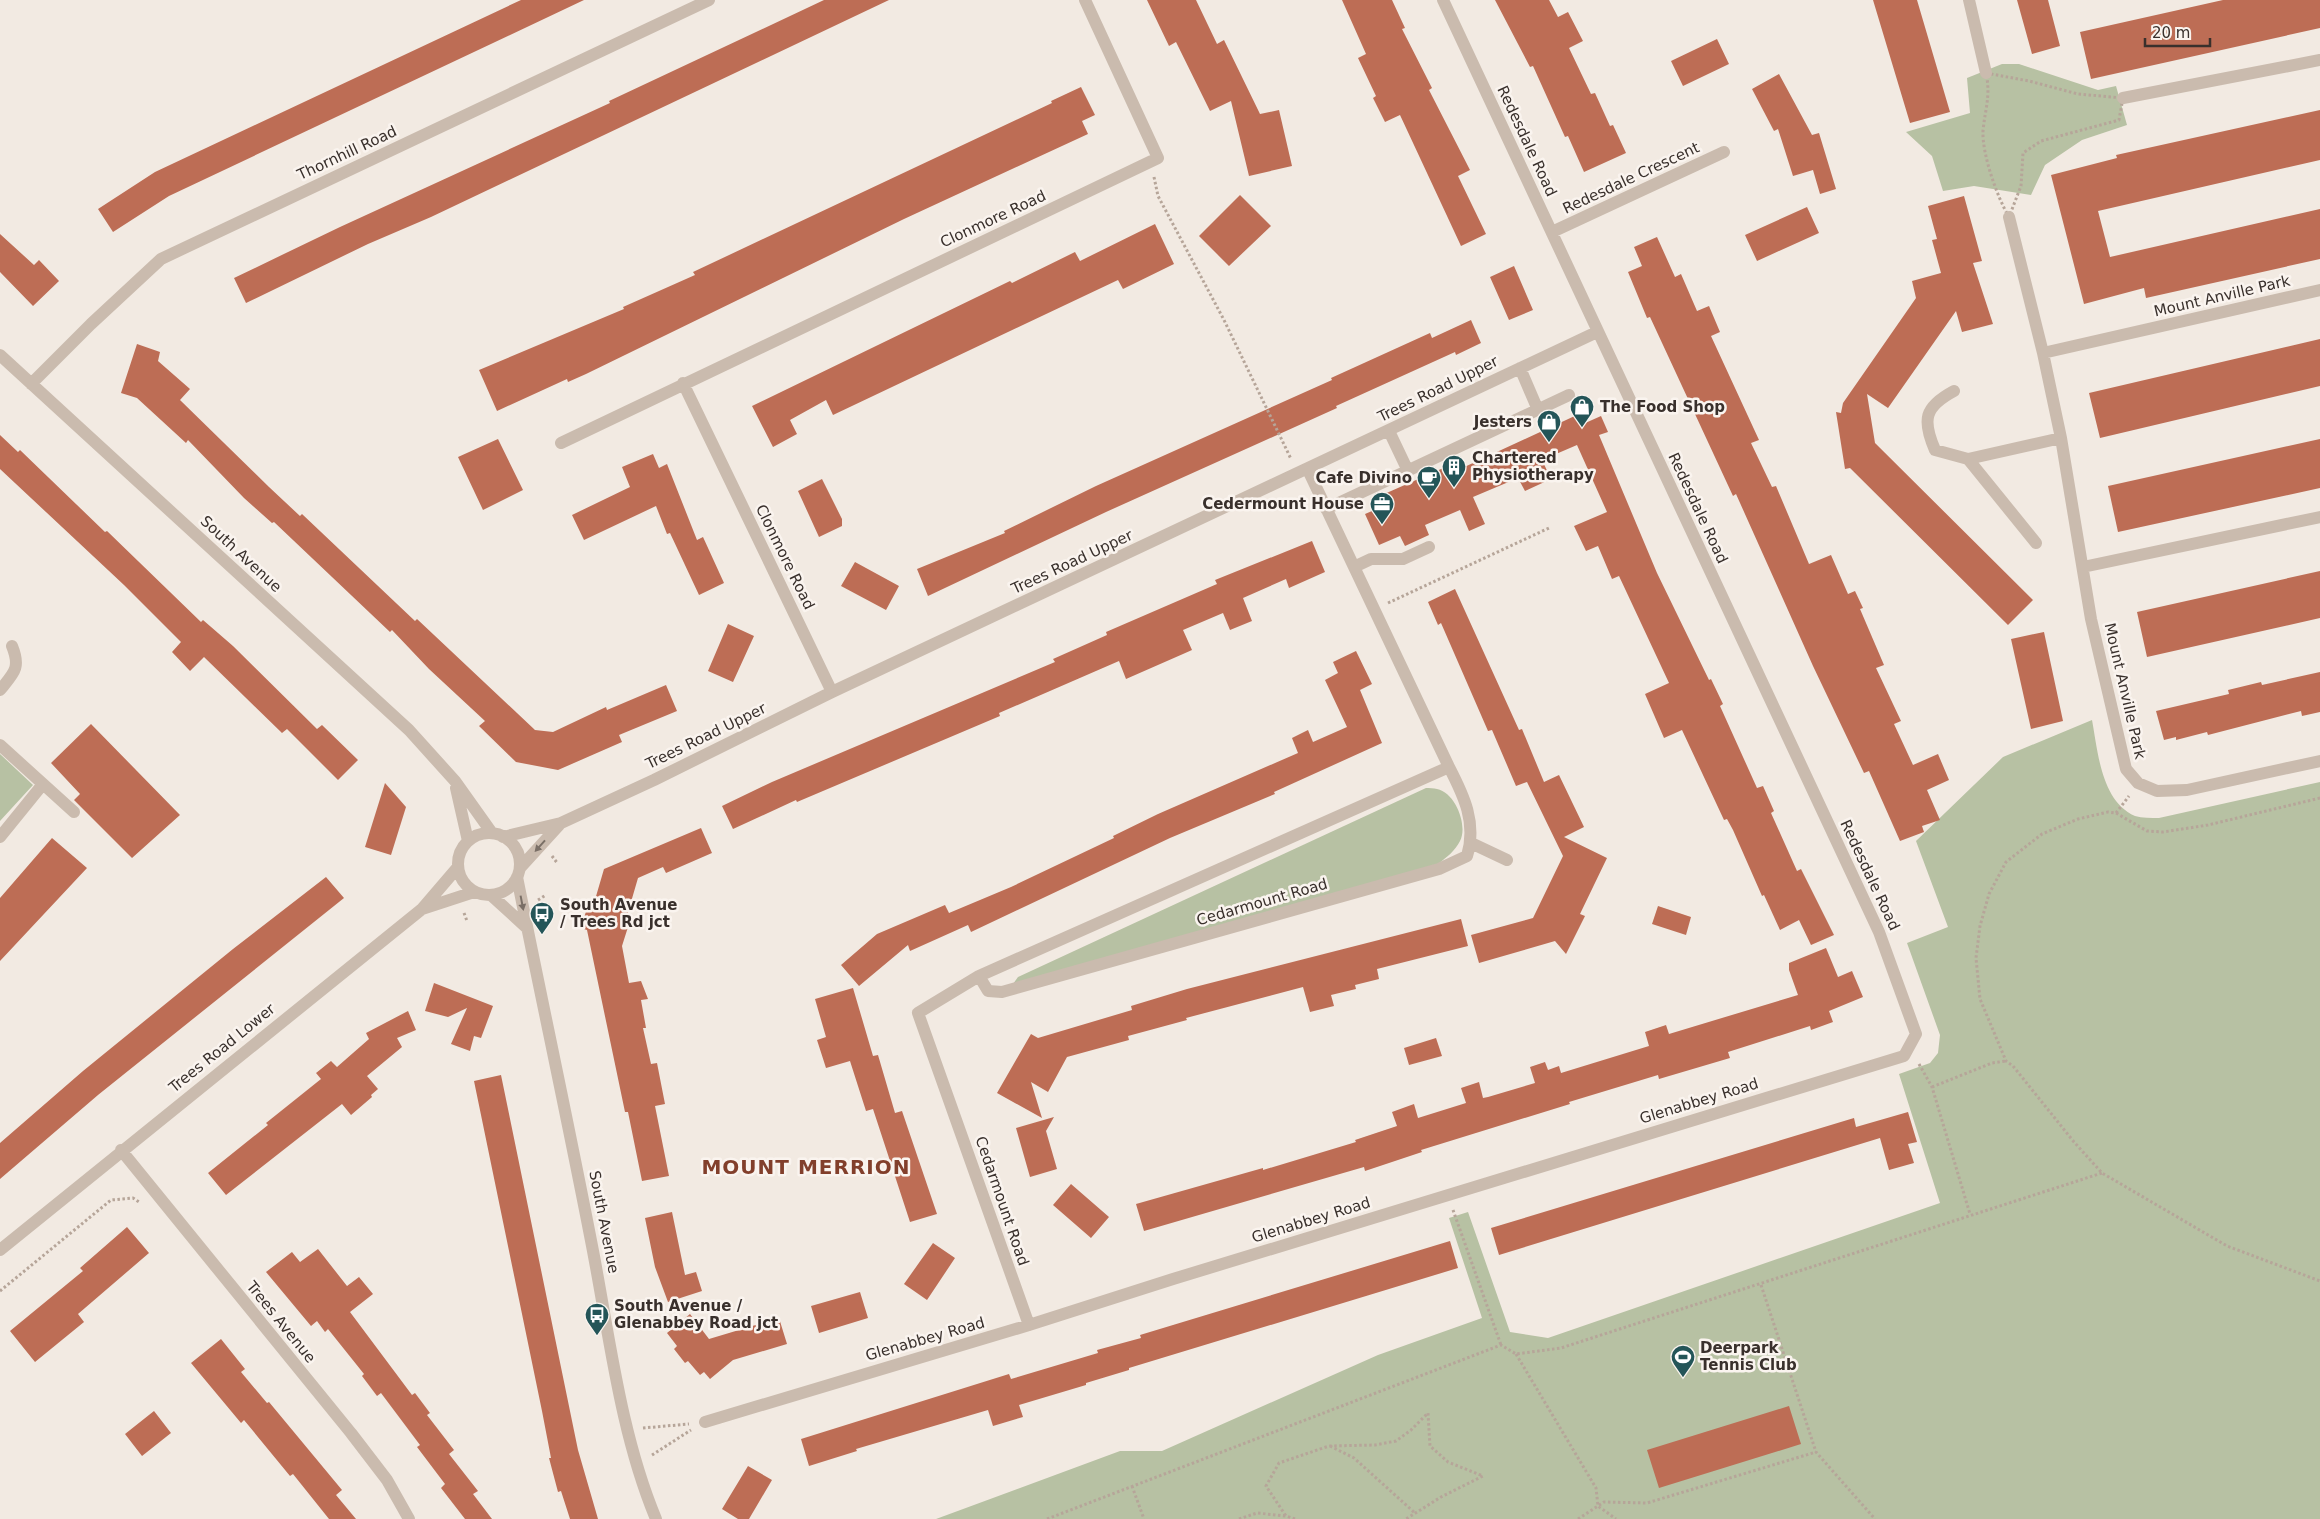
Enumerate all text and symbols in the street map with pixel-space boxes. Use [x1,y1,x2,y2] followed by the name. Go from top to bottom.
[2145,15,2210,47] scale bar
[2152,24,2190,42] text: 20 m
[1493,83,1561,199] street label: Redesdale Road
[293,122,400,184] street label: Thornhill Road
[1560,138,1702,218] street label: Redesdale Crescent
[937,187,1049,251] street label: Clonmore Road
[2152,271,2292,320] street label: Mount Anville Park
[1374,352,1502,426] street label: Trees Road Upper
[1569,394,1595,428] shop icon: The Food Shop
[1600,398,1725,416] place label: The Food Shop
[1536,409,1562,443] shop icon: Jesters
[1473,413,1532,431] place label: Jesters
[1472,449,1594,484] place label: Chartered Physiotherapy
[1664,450,1732,566] street label: Redesdale Road
[1441,454,1467,488] building icon: Chartered Physiotherapy
[1416,465,1442,499] cafe icon: Cafe Divino
[1315,469,1412,487] place label: Cafe Divino
[1369,491,1395,525] office icon: Cedermount House
[1202,495,1364,513] place label: Cedermount House
[752,502,818,612] street label: Clonmore Road
[197,512,285,596] street label: South Avenue
[1008,526,1136,598] street label: Trees Road Upper
[2101,621,2150,761] street label: Mount Anville Park
[642,699,770,773] street label: Trees Road Upper
[1836,817,1904,933] street label: Redesdale Road
[534,839,546,851] one-way arrow
[1194,875,1330,929] street label: Cedarmount Road
[518,895,526,910] one-way arrow
[560,896,677,931] place label: South Avenue / Trees Rd jct
[529,901,555,935] bus stop icon: South Avenue / Trees Rd jct
[165,999,279,1097] street label: Trees Road Lower
[1637,1074,1761,1128] street label: Glenabbey Road
[971,1134,1033,1268] street label: Cedarmount Road
[701,1155,911,1179] district label: MOUNT MERRION
[585,1169,623,1275] street label: South Avenue
[1249,1193,1373,1247] street label: Glenabbey Road
[242,1277,319,1366] street label: Trees Avenue
[614,1297,778,1332] place label: South Avenue / Glenabbey Road jct
[584,1302,610,1336] bus stop icon: South Avenue / Glenabbey Road jct
[863,1313,987,1365] street label: Glenabbey Road
[1700,1339,1797,1374] place label: Deerpark Tennis Club
[1670,1344,1696,1378] sports icon: Deerpark Tennis Club

